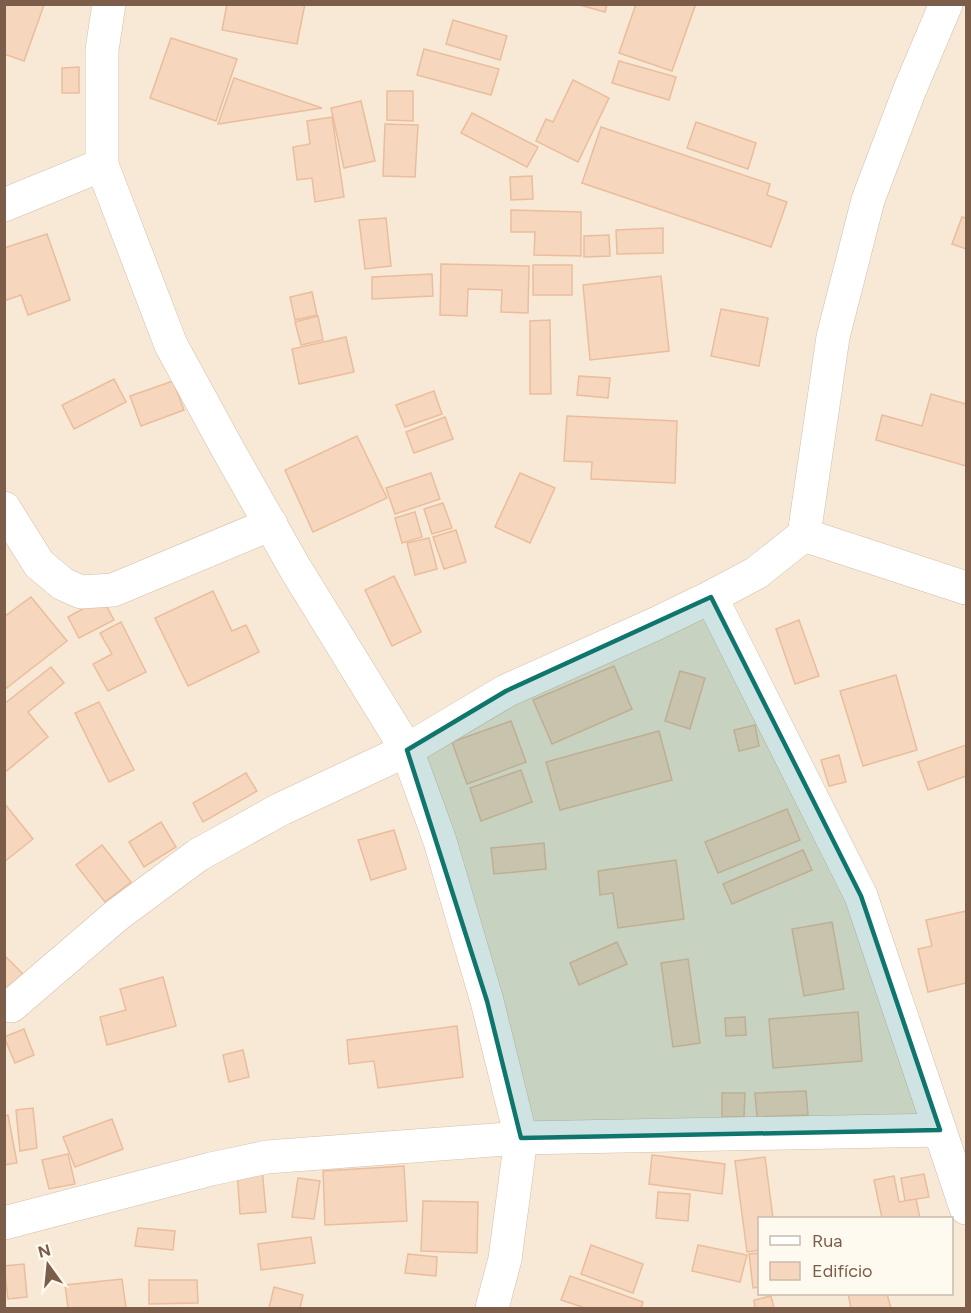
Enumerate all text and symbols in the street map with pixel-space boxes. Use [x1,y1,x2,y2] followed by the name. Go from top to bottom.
[758,1217,953,1295] legend
[812,1230,843,1252] text: Rua
[18,1235,78,1295] north arrow
[36,1240,53,1262] text: N
[812,1260,873,1282] text: Edifício

